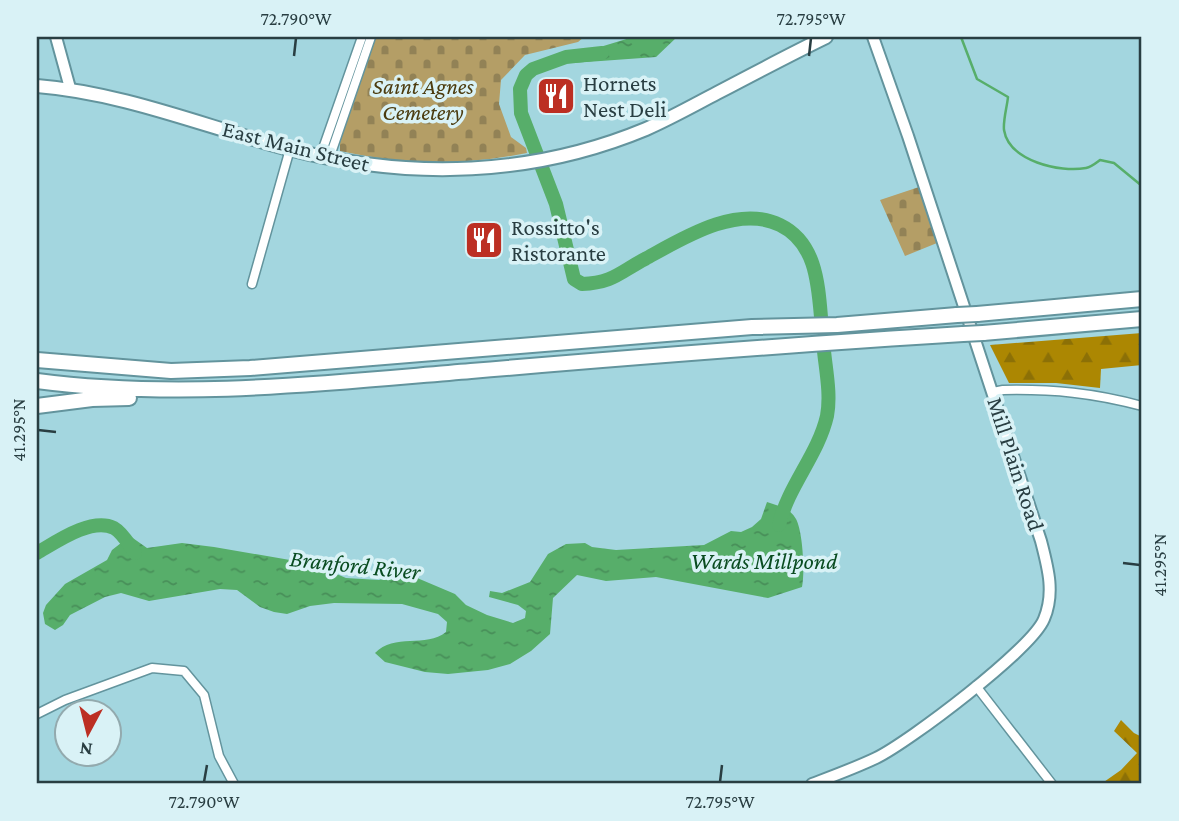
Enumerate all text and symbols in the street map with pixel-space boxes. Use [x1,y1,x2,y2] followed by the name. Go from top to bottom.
[260,9,332,29] text: 72.790°W
[776,9,846,29] text: 72.795°W
[583,70,667,122] place label: Hornets Nest Deli
[372,73,475,125] park label: Saint Agnes Cemetery
[535,75,577,117] restaurant icon: Hornets Nest Deli
[220,115,372,177] street label: East Main Street
[511,214,606,266] place label: Rossitto's Ristorante
[463,219,505,261] restaurant icon: Rossitto's Ristorante
[982,394,1050,534] street label: Mill Plain Road
[9,398,29,462] text: 41.295°N
[1150,533,1170,597] text: 41.295°N
[288,544,422,585] water label: Branford River
[691,547,838,574] water label: Wards Millpond
[52,698,122,768] north arrow
[78,738,94,761] text: N
[168,792,240,812] text: 72.790°W
[685,792,755,812] text: 72.795°W

